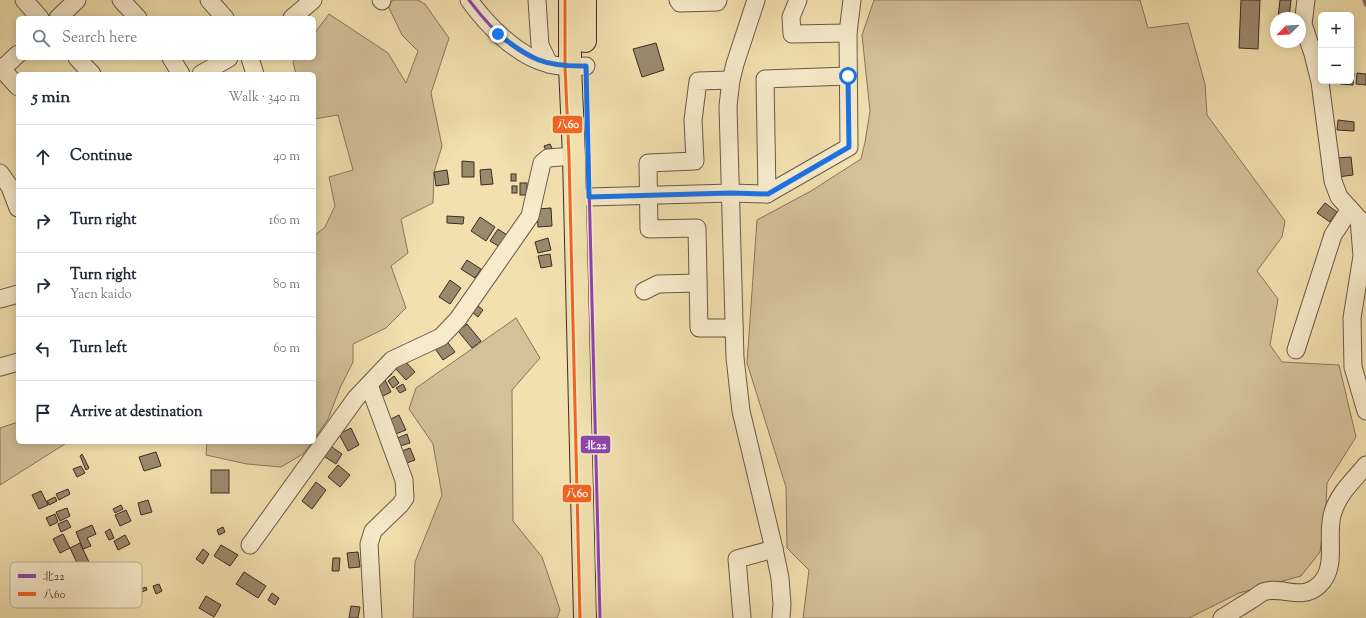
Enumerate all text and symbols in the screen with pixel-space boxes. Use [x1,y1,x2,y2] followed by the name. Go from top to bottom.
[1270,12,1306,48] north arrow
[1318,12,1354,84] map controls
[1318,12,1354,48] button: +
[16,16,316,60] search box
[489,25,507,43] route end
[30,27,52,49] icon: search
[62,28,137,49] text: Search here
[1318,48,1354,84] button: −
[839,67,857,85] route start
[32,86,70,110] text: 5 min
[229,89,300,107] text: Walk · 340 m
[552,115,583,134] line badge: 八60
[557,117,579,133] text: 八60
[32,146,54,168] icon: ahead
[70,146,132,167] text: Continue
[273,148,300,166] text: 40 m
[32,210,54,232] icon: right
[70,210,136,231] text: Turn right
[269,212,300,230] text: 160 m
[70,265,136,286] text: Turn right
[32,274,54,296] icon: right
[273,276,300,294] text: 80 m
[70,286,132,304] text: Yaen kaido
[32,338,54,360] icon: left
[70,338,127,359] text: Turn left
[273,340,300,358] text: 60 m
[32,402,54,424] icon: arrive
[70,402,203,423] text: Arrive at destination
[580,435,611,454] line badge: 北22
[585,438,607,454] text: 北22
[562,484,592,503] line badge: 八60
[566,486,588,502] text: 八60
[10,562,142,608] legend
[43,569,64,585] text: 北22
[43,587,65,603] text: 八60

